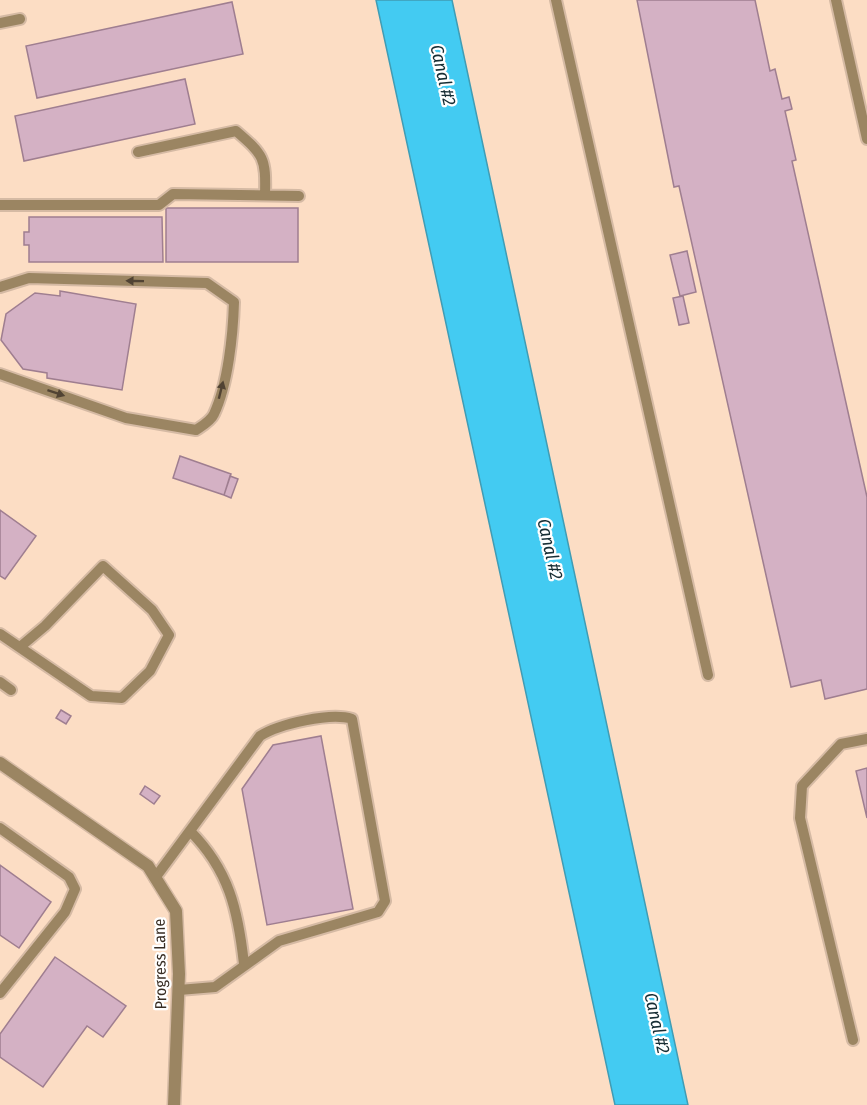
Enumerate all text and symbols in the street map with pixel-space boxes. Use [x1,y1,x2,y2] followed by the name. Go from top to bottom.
[425,42,461,108] water label: Canal #2
[125,276,144,286] one-way arrow
[216,381,226,399] one-way arrow
[47,388,65,398] one-way arrow
[532,516,568,582] water label: Canal #2
[150,918,170,1009] street label: Progress Lane
[639,990,675,1056] water label: Canal #2

